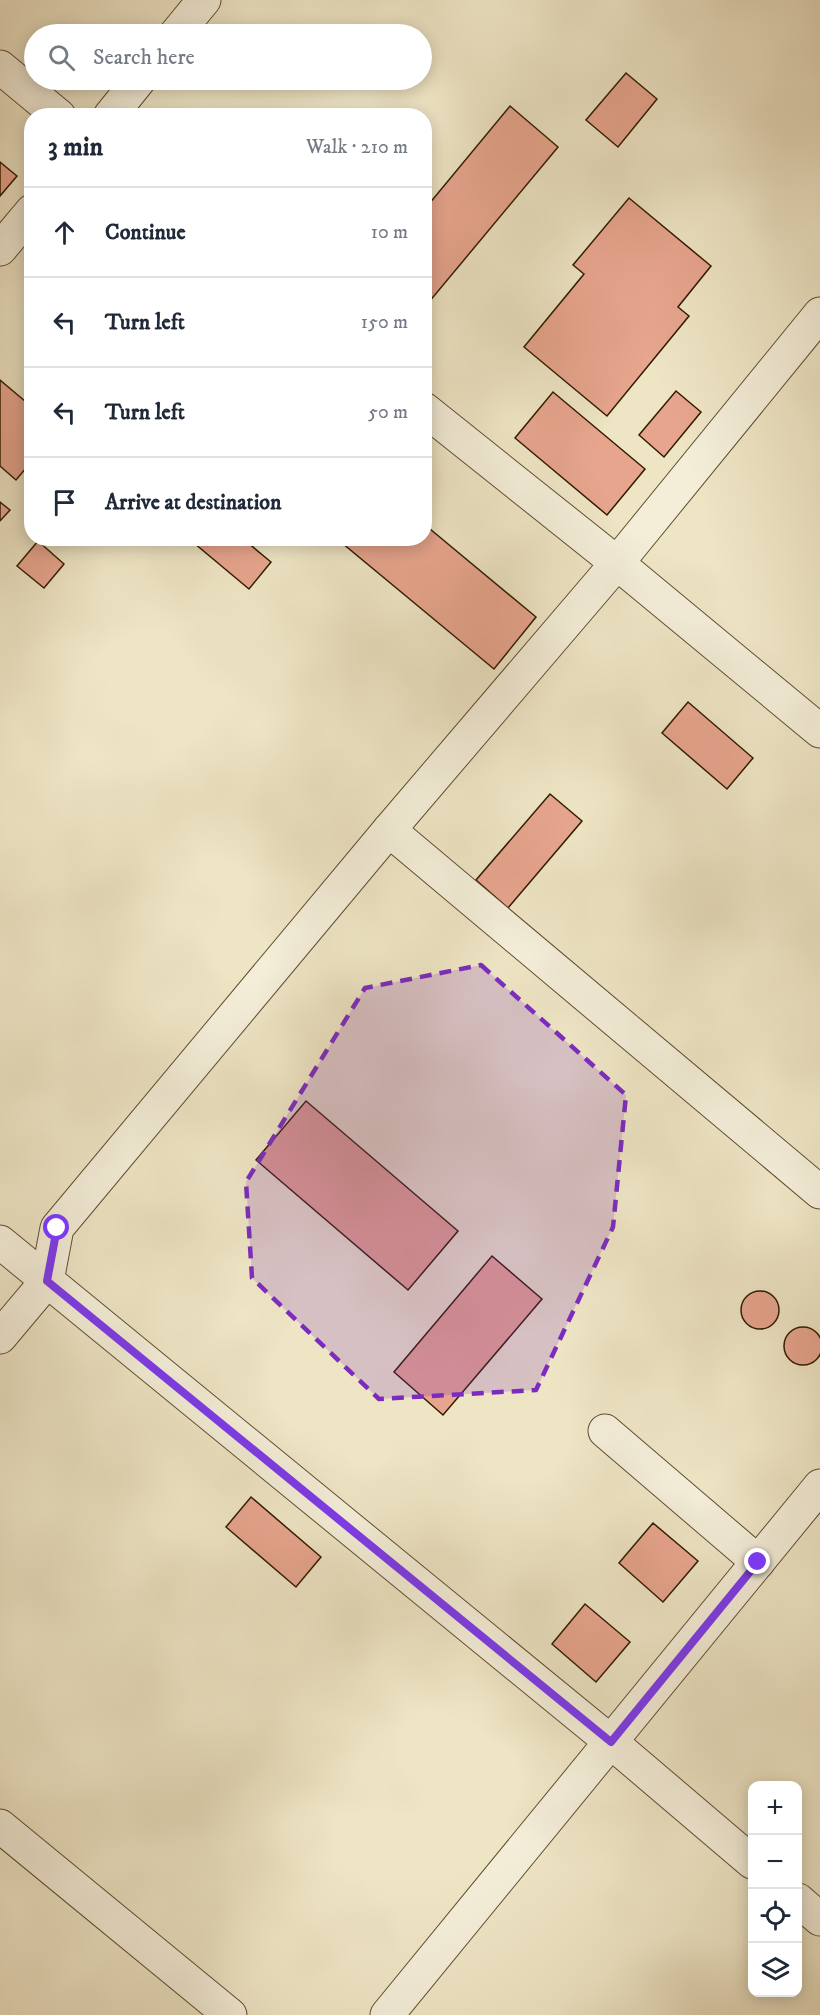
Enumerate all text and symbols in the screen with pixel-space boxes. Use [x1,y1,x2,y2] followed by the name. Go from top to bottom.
[24,24,432,90] search box
[45,41,78,74] icon: search
[93,44,195,71] text: Search here
[48,131,103,164] text: 3 min
[306,135,408,160] text: Walk · 210 m
[48,216,81,249] icon: ahead
[105,219,186,246] text: Continue
[371,220,408,245] text: 10 m
[48,306,81,339] icon: left
[105,309,185,336] text: Turn left
[361,310,408,335] text: 150 m
[48,396,81,429] icon: left
[105,399,185,426] text: Turn left
[368,400,408,425] text: 50 m
[48,486,81,519] icon: arrive
[105,489,282,516] text: Arrive at destination
[43,1214,69,1240] route start
[744,1548,770,1574] route end
[748,1781,802,1997] map controls
[748,1781,802,1835] button: +
[748,1835,802,1889] button: −
[748,1889,802,1943] button: locate
[748,1943,802,1997] button: layers

